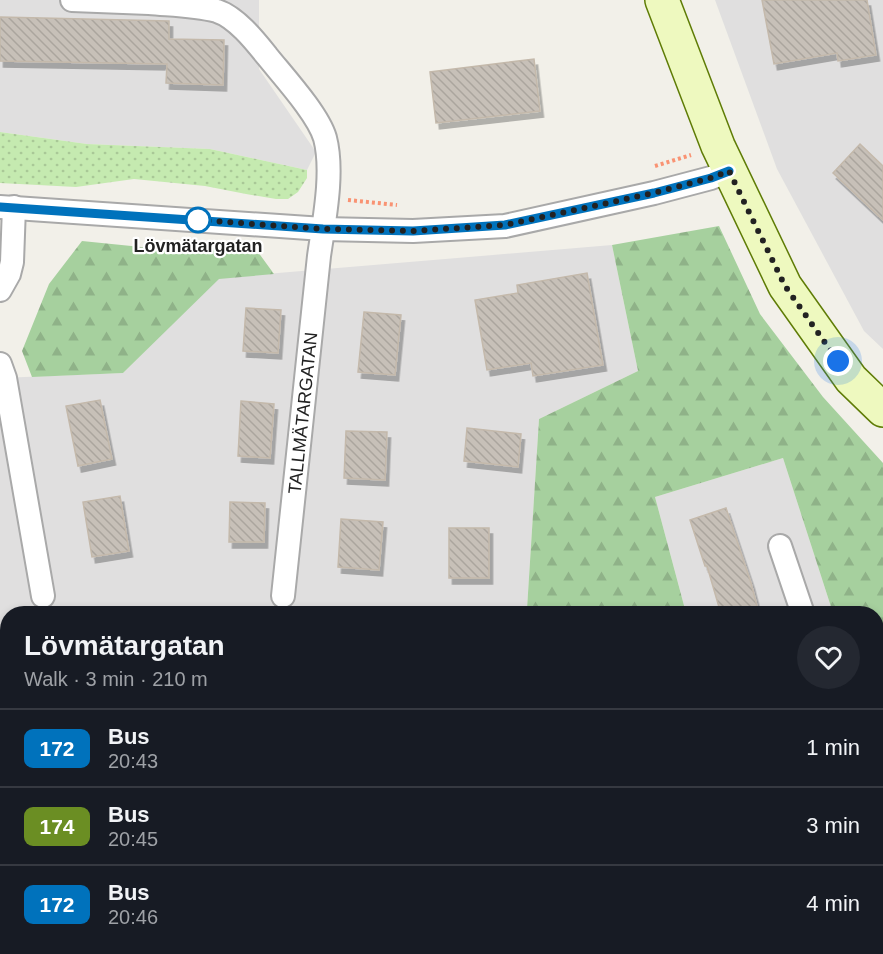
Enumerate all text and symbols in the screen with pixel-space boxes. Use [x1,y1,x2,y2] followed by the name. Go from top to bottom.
[185,207,211,233] marker: Lövmätargatan
[133,236,263,256] place label: Lövmätargatan
[285,331,321,495] street label: TALLMÄTARGATAN
[823,346,853,376] your location
[797,626,860,689] button: heart
[24,630,225,661] text: Lövmätargatan
[24,668,208,690] text: Walk · 3 min · 210 m
[108,724,150,749] text: Bus
[806,735,860,760] text: 1 min
[39,737,75,760] text: 172
[108,750,158,772] text: 20:43
[108,802,150,827] text: Bus
[806,813,860,838] text: 3 min
[39,815,75,838] text: 174
[108,828,158,850] text: 20:45
[108,880,150,905] text: Bus
[806,891,860,916] text: 4 min
[39,893,75,916] text: 172
[108,906,158,928] text: 20:46

